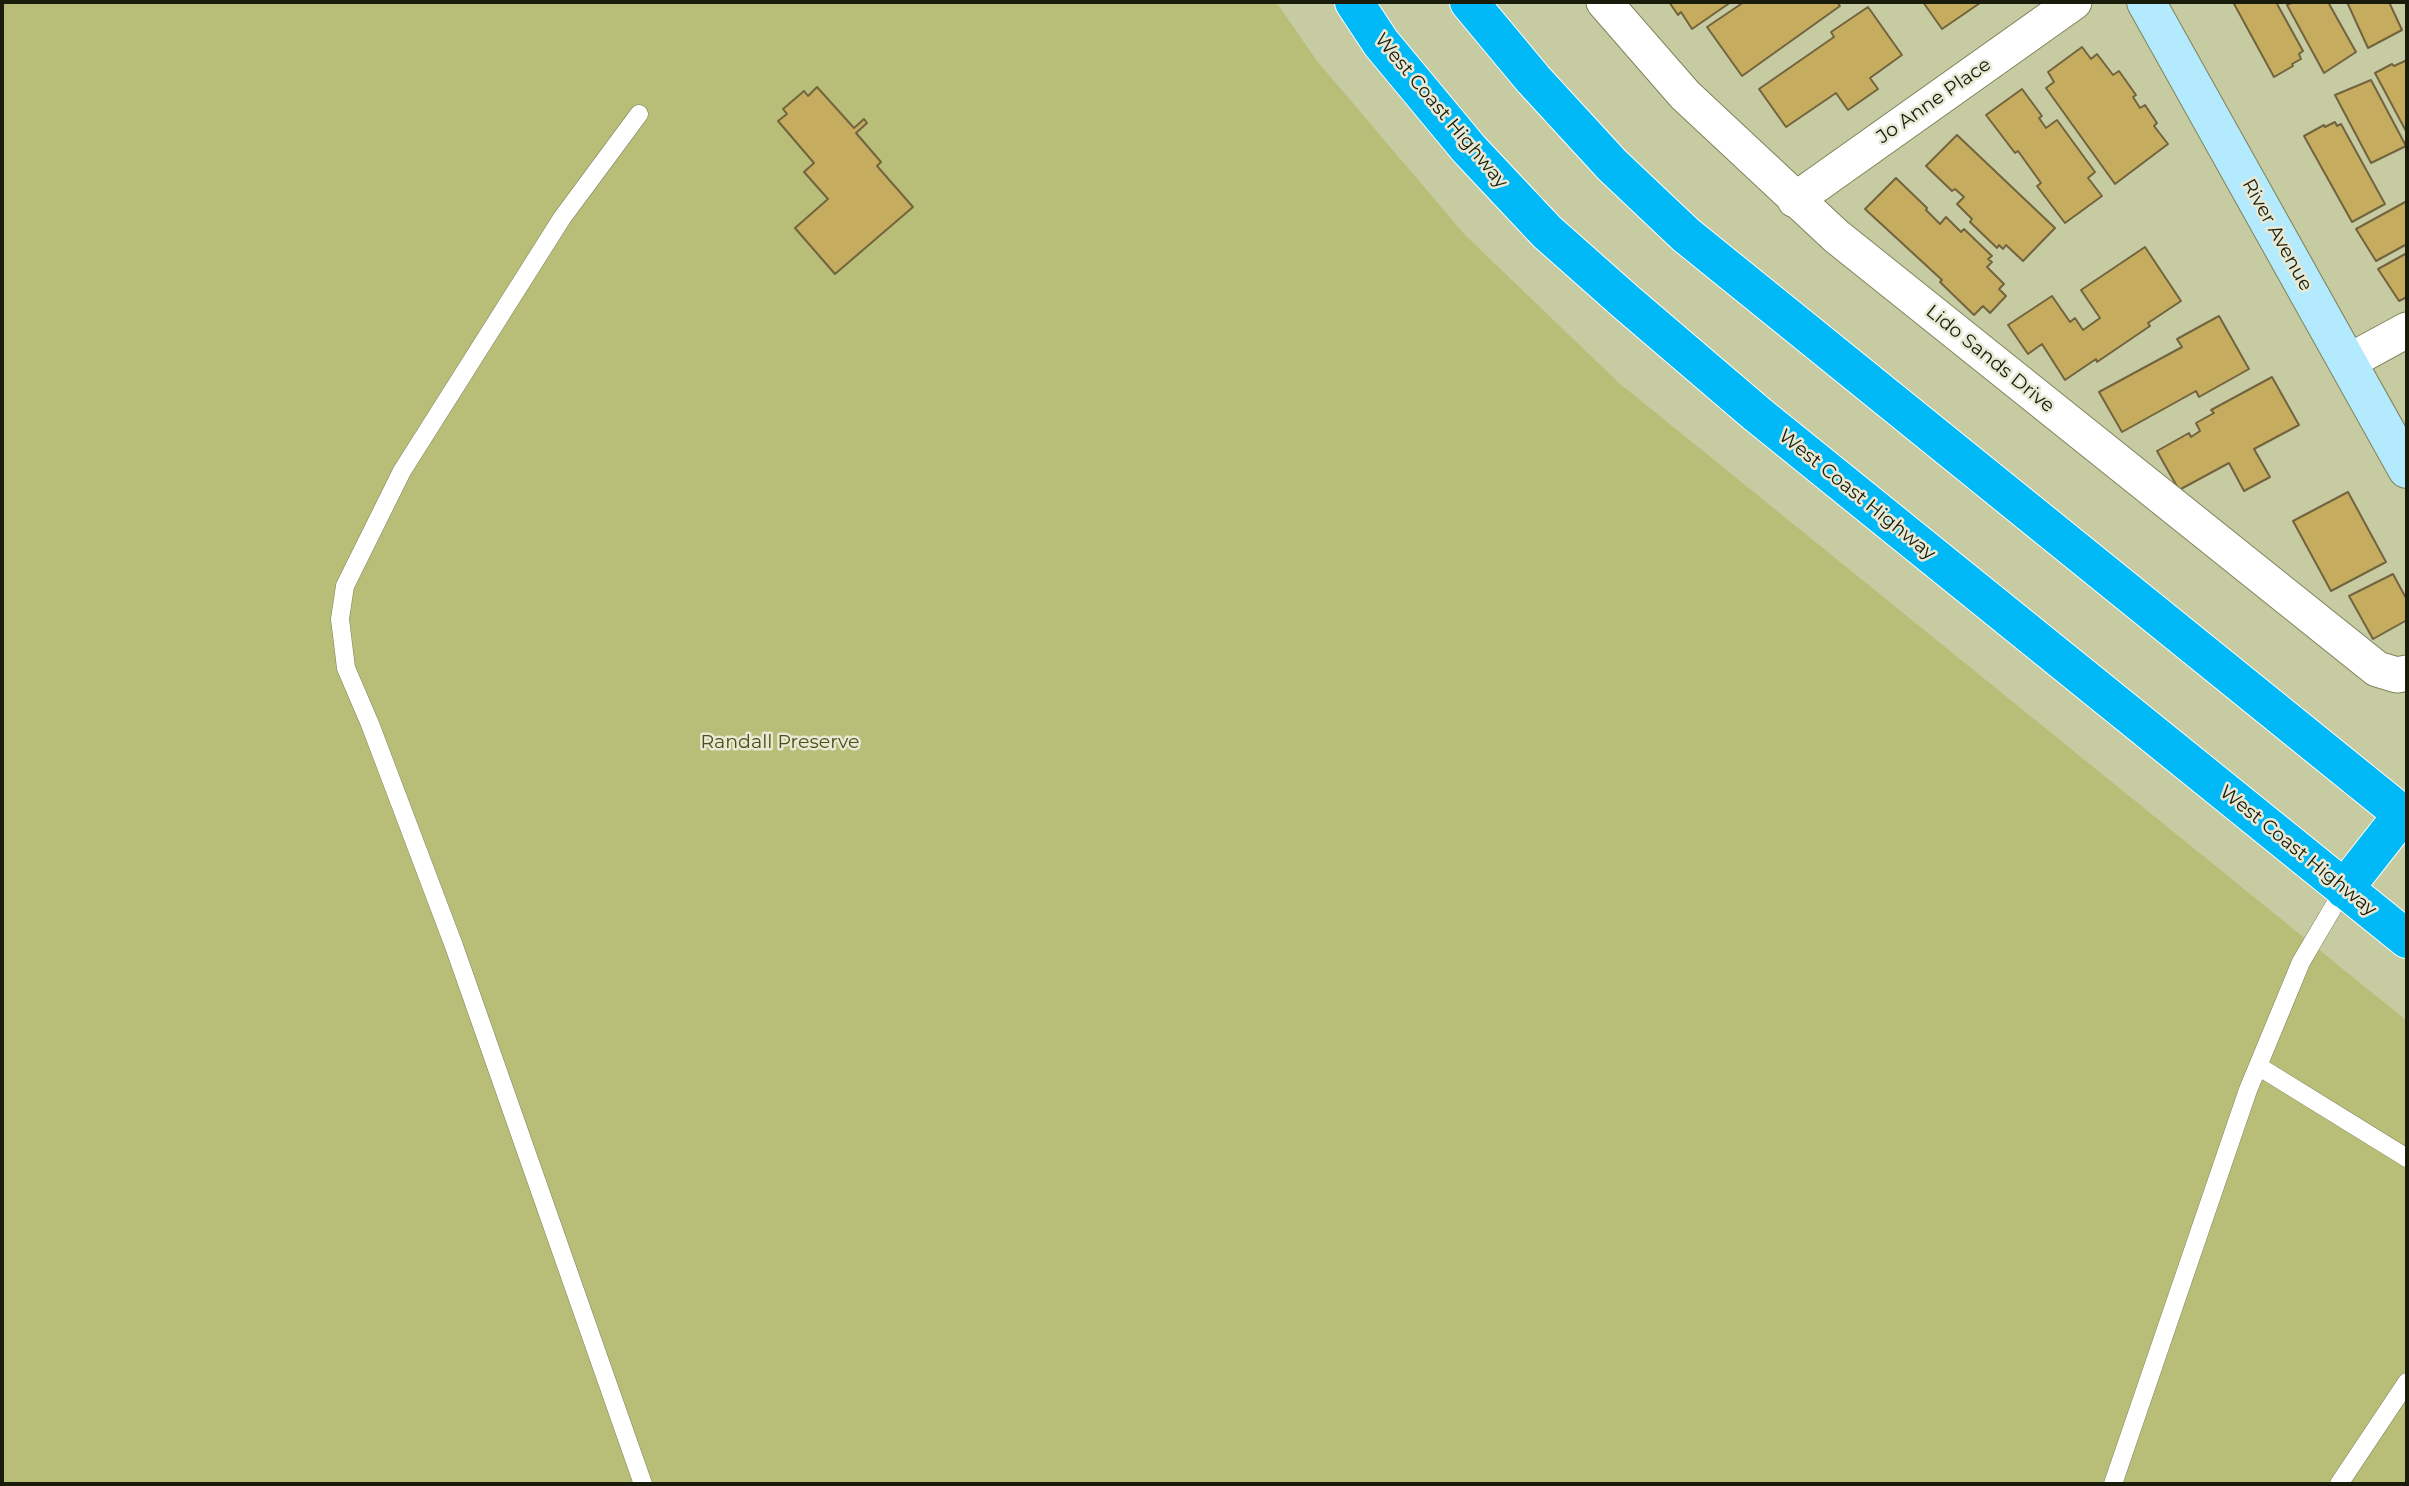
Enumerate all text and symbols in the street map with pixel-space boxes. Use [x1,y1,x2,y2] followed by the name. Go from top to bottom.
[1370,29,1512,193] street label: West Coast Highway
[1873,53,1995,149] street label: Jo Anne Place
[2237,175,2317,295] street label: River Avenue
[1921,300,2059,418] street label: Lido Sands Drive
[1774,425,1940,565] street label: West Coast Highway
[700,731,860,753] park label: Randall Preserve
[2215,781,2381,921] street label: West Coast Highway

